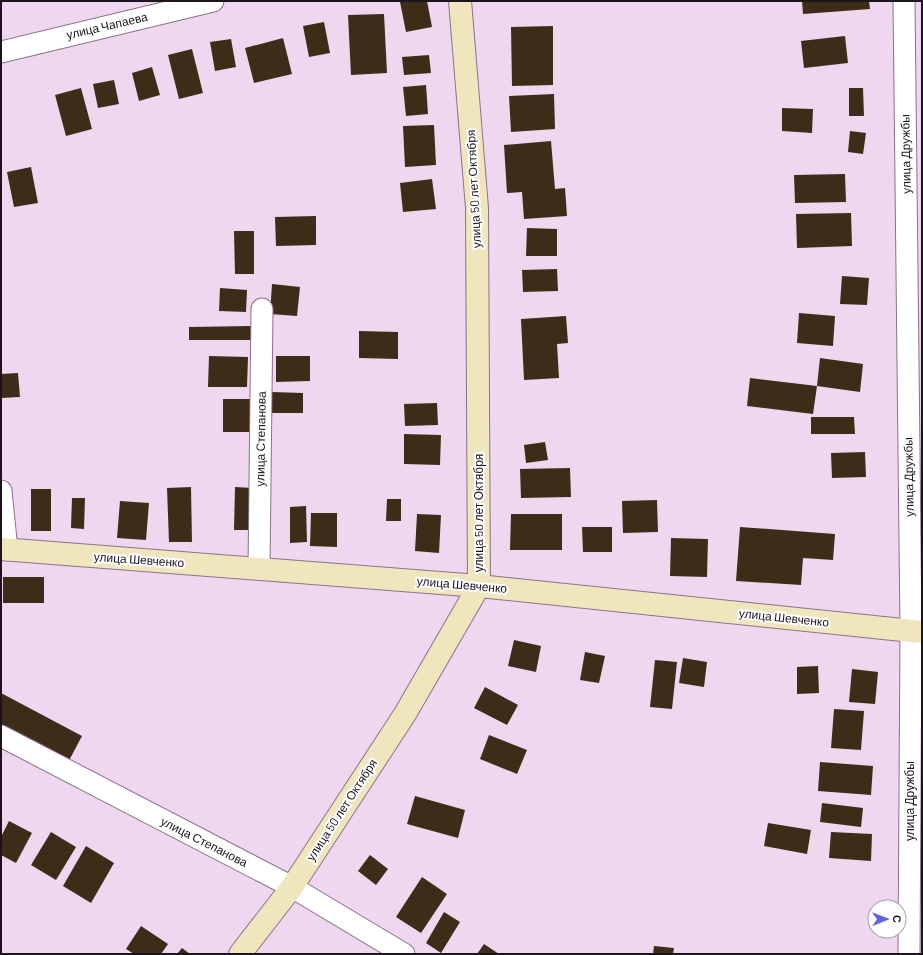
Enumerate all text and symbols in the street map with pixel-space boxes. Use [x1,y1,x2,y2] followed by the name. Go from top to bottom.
[65,9,149,42] street label: улица Чапаева
[897,114,914,194] street label: улица Дружбы
[463,129,484,249] street label: улица 50 лет Октября
[252,391,269,487] street label: улица Степанова
[900,437,917,517] street label: улица Дружбы
[471,454,486,572] street label: улица 50 лет Октября
[93,549,185,570] street label: улица Шевченко
[416,573,508,596] street label: улица Шевченко
[738,605,830,630] street label: улица Шевченко
[303,756,380,864] street label: улица 50 лет Октября
[902,761,917,841] street label: улица Дружбы
[158,813,250,870] street label: улица Степанова
[867,899,907,939] north arrow
[891,915,904,923] text: С

